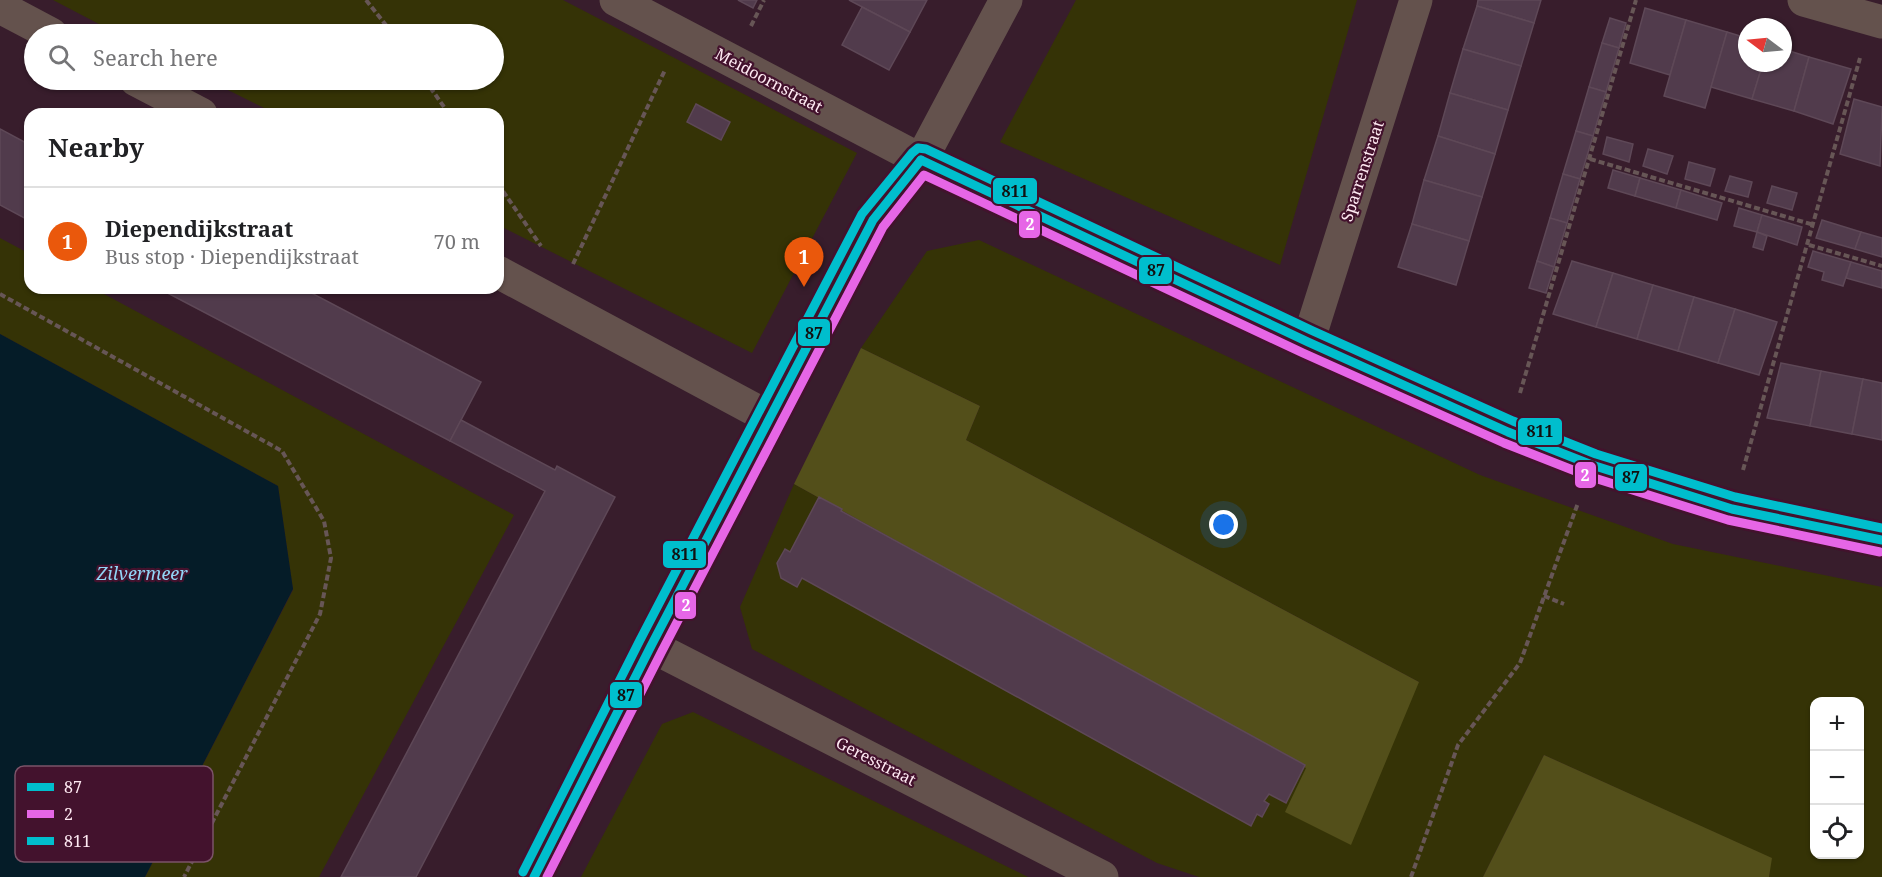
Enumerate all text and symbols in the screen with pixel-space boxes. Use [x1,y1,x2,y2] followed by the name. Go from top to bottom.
[1738,18,1792,72] north arrow
[24,24,504,90] search box
[45,41,78,74] icon: search
[93,42,218,72] text: Search here
[712,42,827,118] street label: Meidoornstraat
[1335,117,1389,224] street label: Sparrenstraat
[48,129,144,165] text: Nearby
[992,177,1038,205] line badge: 811
[1001,180,1029,202] text: 811
[1018,210,1041,239] line badge: 2
[105,213,293,243] text: Diependijkstraat
[1025,213,1035,235] text: 2
[62,228,73,255] text: 1
[434,228,480,255] text: 70 m
[784,238,824,287] pin: 1
[105,243,359,270] text: Bus stop · Diependijkstraat
[1138,256,1173,285] line badge: 87
[1147,259,1165,281] text: 87
[797,318,831,347] line badge: 87
[805,322,823,344] text: 87
[1517,417,1563,446] line badge: 811
[1526,420,1554,442] text: 811
[1574,461,1597,489] line badge: 2
[1614,463,1648,492] line badge: 87
[1580,464,1590,486] text: 2
[1622,466,1640,488] text: 87
[1209,510,1238,539] your location
[662,540,707,569] line badge: 811
[671,543,699,565] text: 811
[95,561,188,585] water label: Zilvermeer
[674,591,697,620] line badge: 2
[681,594,691,616] text: 2
[609,681,643,709] line badge: 87
[617,684,635,706] text: 87
[1810,697,1864,859] map controls
[1810,697,1864,751] button: +
[832,731,920,791] street label: Geresstraat
[1810,751,1864,805] button: −
[15,766,213,862] legend
[64,776,82,798] text: 87
[64,803,73,825] text: 2
[1810,805,1864,859] button: locate
[64,830,91,852] text: 811

